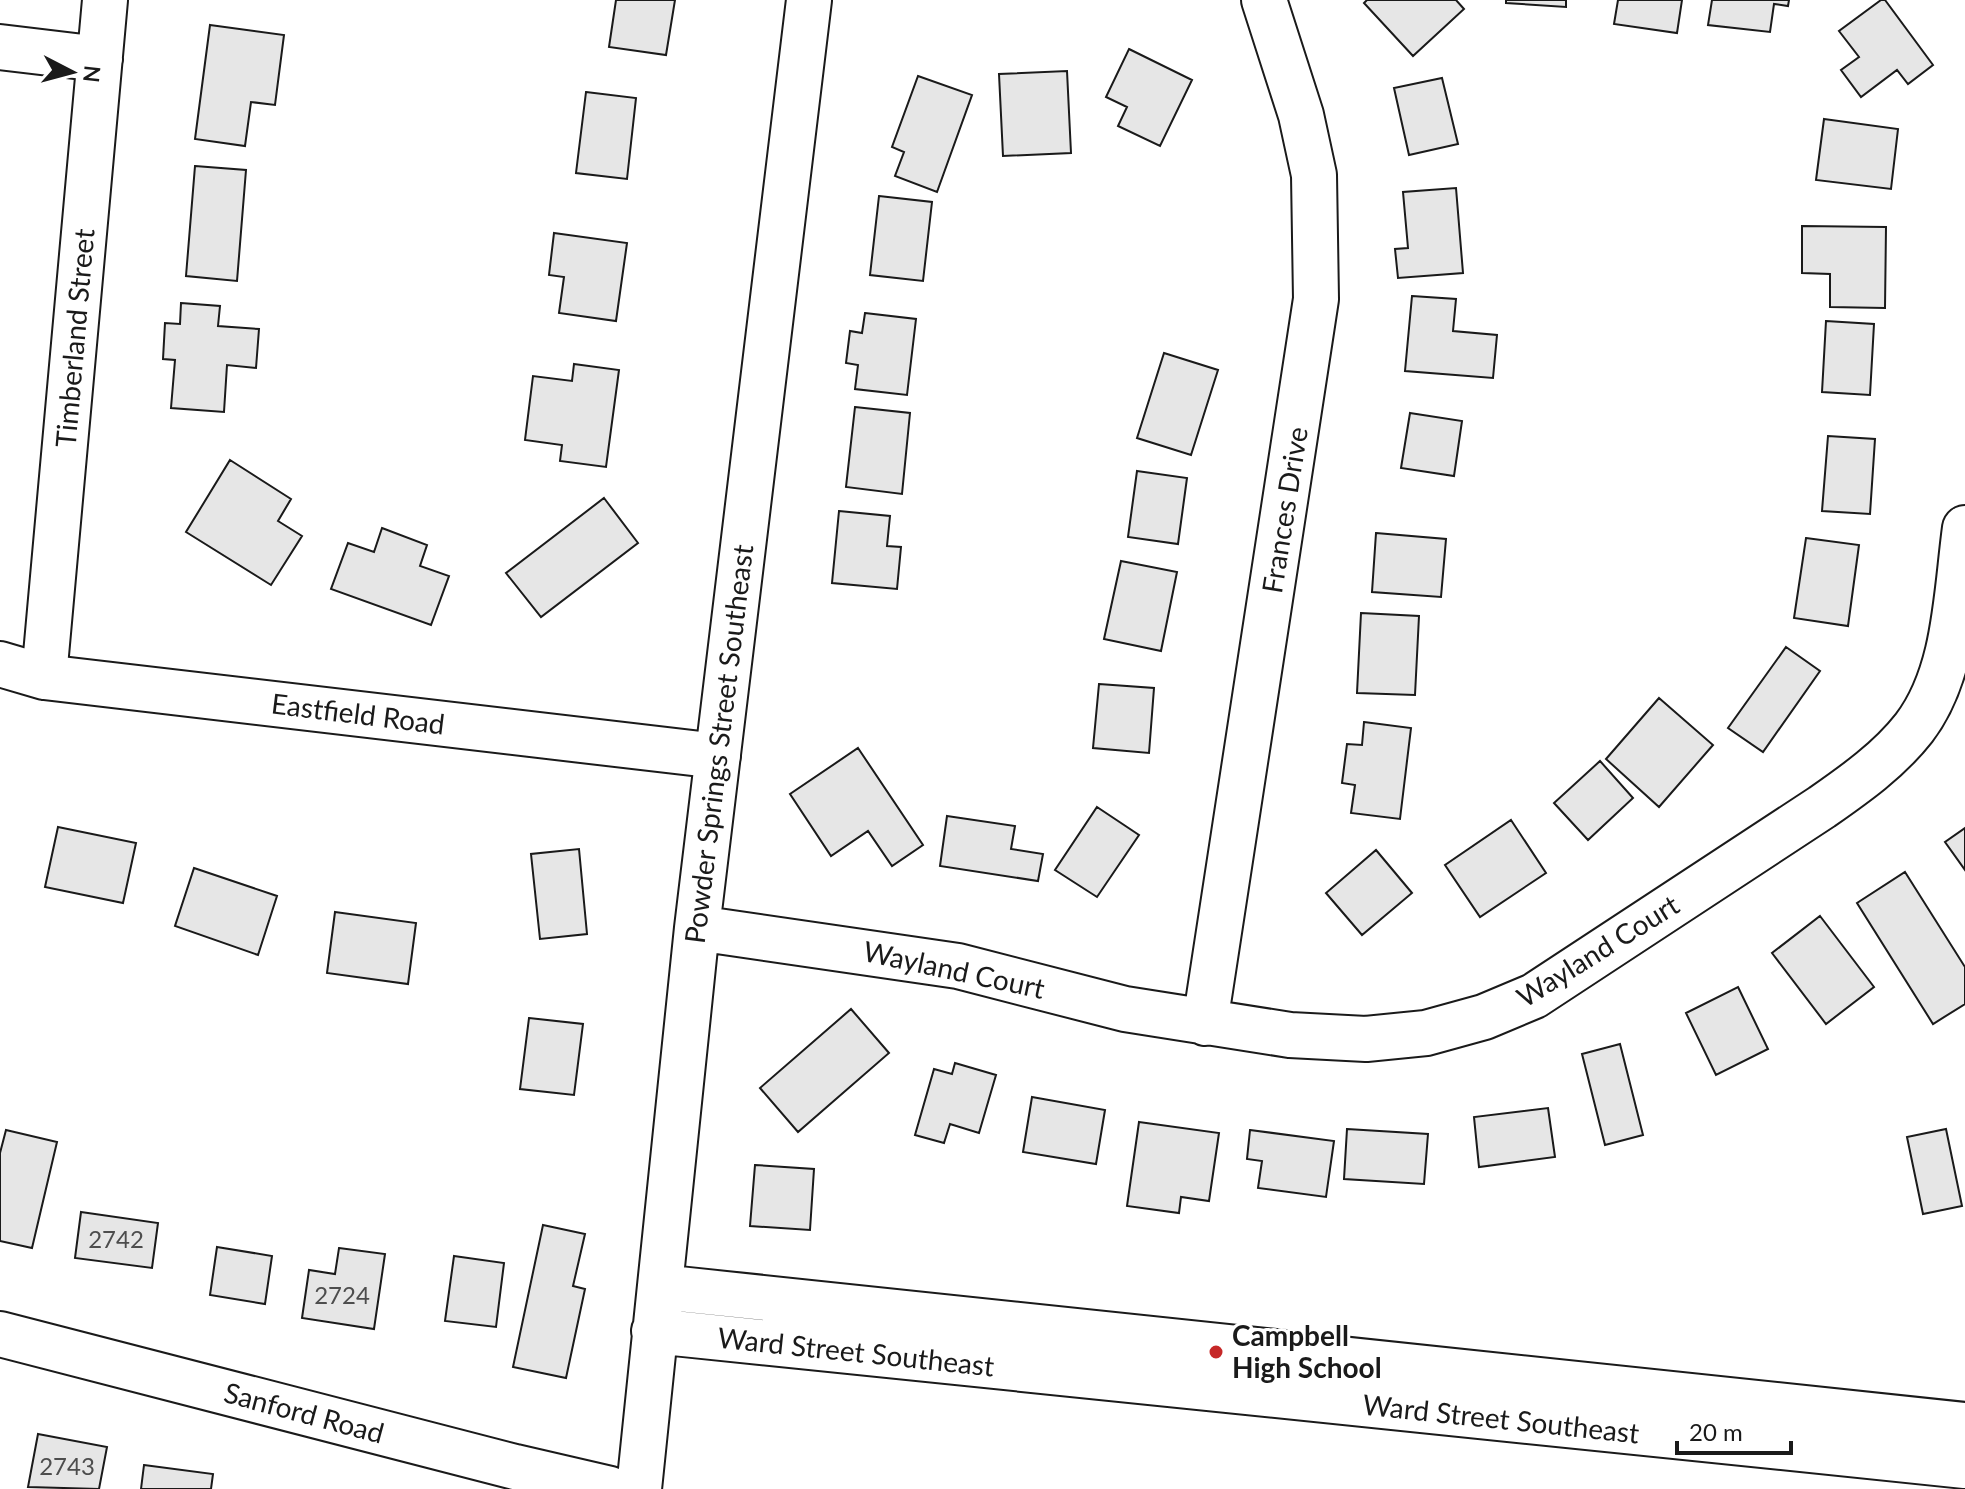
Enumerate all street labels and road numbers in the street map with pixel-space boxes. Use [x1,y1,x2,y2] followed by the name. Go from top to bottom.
[47,227,101,449] street label: Timberland Street
[1254,424,1314,596] street label: Frances Drive
[677,542,759,945] street label: Powder Springs Street Southeast
[269,686,447,741] street label: Eastfield Road
[1510,887,1685,1013] street label: Wayland Court
[860,933,1048,1005] street label: Wayland Court
[716,1320,996,1382] street label: Ward Street Southeast
[221,1374,388,1450] street label: Sanford Road
[1361,1387,1641,1449] street label: Ward Street Southeast

